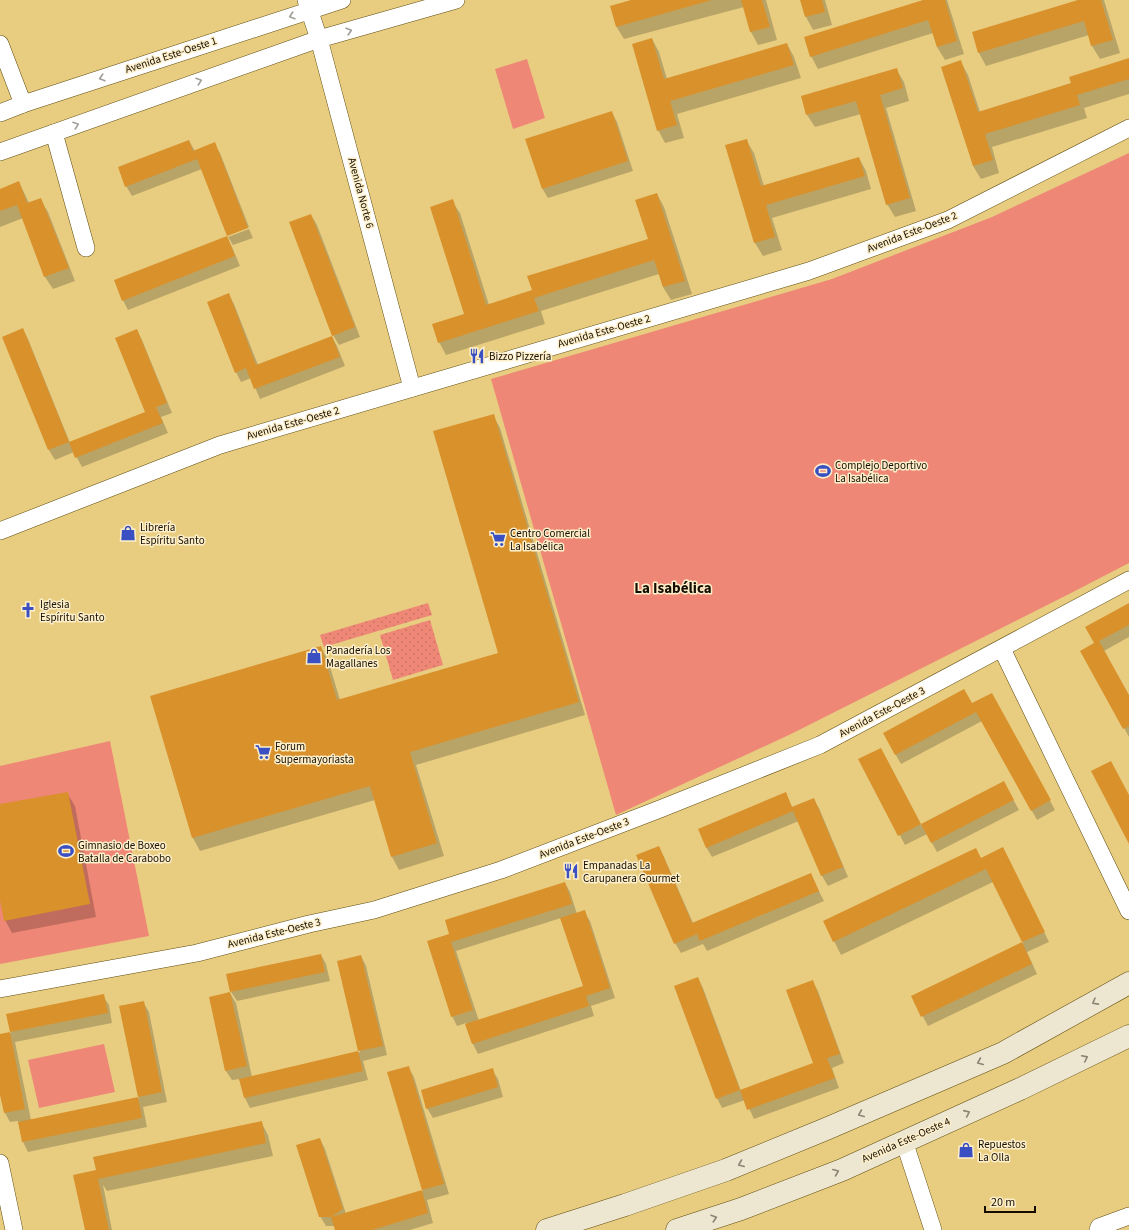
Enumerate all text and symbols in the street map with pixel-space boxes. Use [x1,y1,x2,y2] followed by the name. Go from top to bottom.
[289,11,296,20] one-way arrow
[345,27,352,36] one-way arrow
[123,33,219,77] street label: Avenida Este-Oeste 1
[99,73,106,82] one-way arrow
[195,78,202,86] one-way arrow
[73,121,80,129] one-way arrow
[344,156,378,231] street label: Avenida Norte 6
[865,208,959,256] street label: Avenida Este-Oeste 2
[556,311,652,351] street label: Avenida Este-Oeste 2
[468,347,486,365] restaurant icon: Bizzo Pizzería
[489,349,551,364] place label: Bizzo Pizzería
[245,403,341,443] street label: Avenida Este-Oeste 2
[835,458,927,486] place label: Complejo Deportivo La Isabélica
[814,462,832,480] sports icon: Complejo Deportivo La Isabélica
[140,520,205,548] place label: Librería Espíritu Santo
[119,524,137,542] shop icon: Librería Espíritu Santo
[510,526,590,554] place label: Centro Comercial La Isabélica
[489,530,507,548] supermarket icon: Centro Comercial La Isabélica
[634,578,712,599] district label: La Isabélica
[40,597,105,625] place label: Iglesia Espíritu Santo
[19,601,37,619] church icon: Iglesia Espíritu Santo
[326,643,391,671] place label: Panadería Los Magallanes
[305,647,323,665] shop icon: Panadería Los Magallanes
[836,683,928,741] street label: Avenida Este-Oeste 3
[275,739,353,767] place label: Forum Supermayoriasta
[254,743,272,761] supermarket icon: Forum Supermayoriasta
[537,814,631,862] street label: Avenida Este-Oeste 3
[78,838,171,866] place label: Gimnasio de Boxeo Batalla de Carabobo
[57,842,75,860] sports icon: Gimnasio de Boxeo Batalla de Carabobo
[583,858,680,886] place label: Empanadas La Carupanera Gourmet
[562,862,580,880] restaurant icon: Empanadas La Carupanera Gourmet
[226,914,322,952] street label: Avenida Este-Oeste 3
[1092,997,1099,1004] one-way arrow
[1080,1055,1088,1063] one-way arrow
[977,1058,984,1066] one-way arrow
[857,1109,865,1117] one-way arrow
[963,1109,970,1117] one-way arrow
[859,1113,953,1166] street label: Avenida Este-Oeste 4
[978,1137,1026,1165] place label: Repuestos La Olla
[957,1141,975,1159] shop icon: Repuestos La Olla
[737,1159,745,1167] one-way arrow
[832,1168,839,1176] one-way arrow
[985,1188,1035,1214] scale bar
[991,1194,1015,1211] text: 20 m
[711,1214,718,1223] one-way arrow

